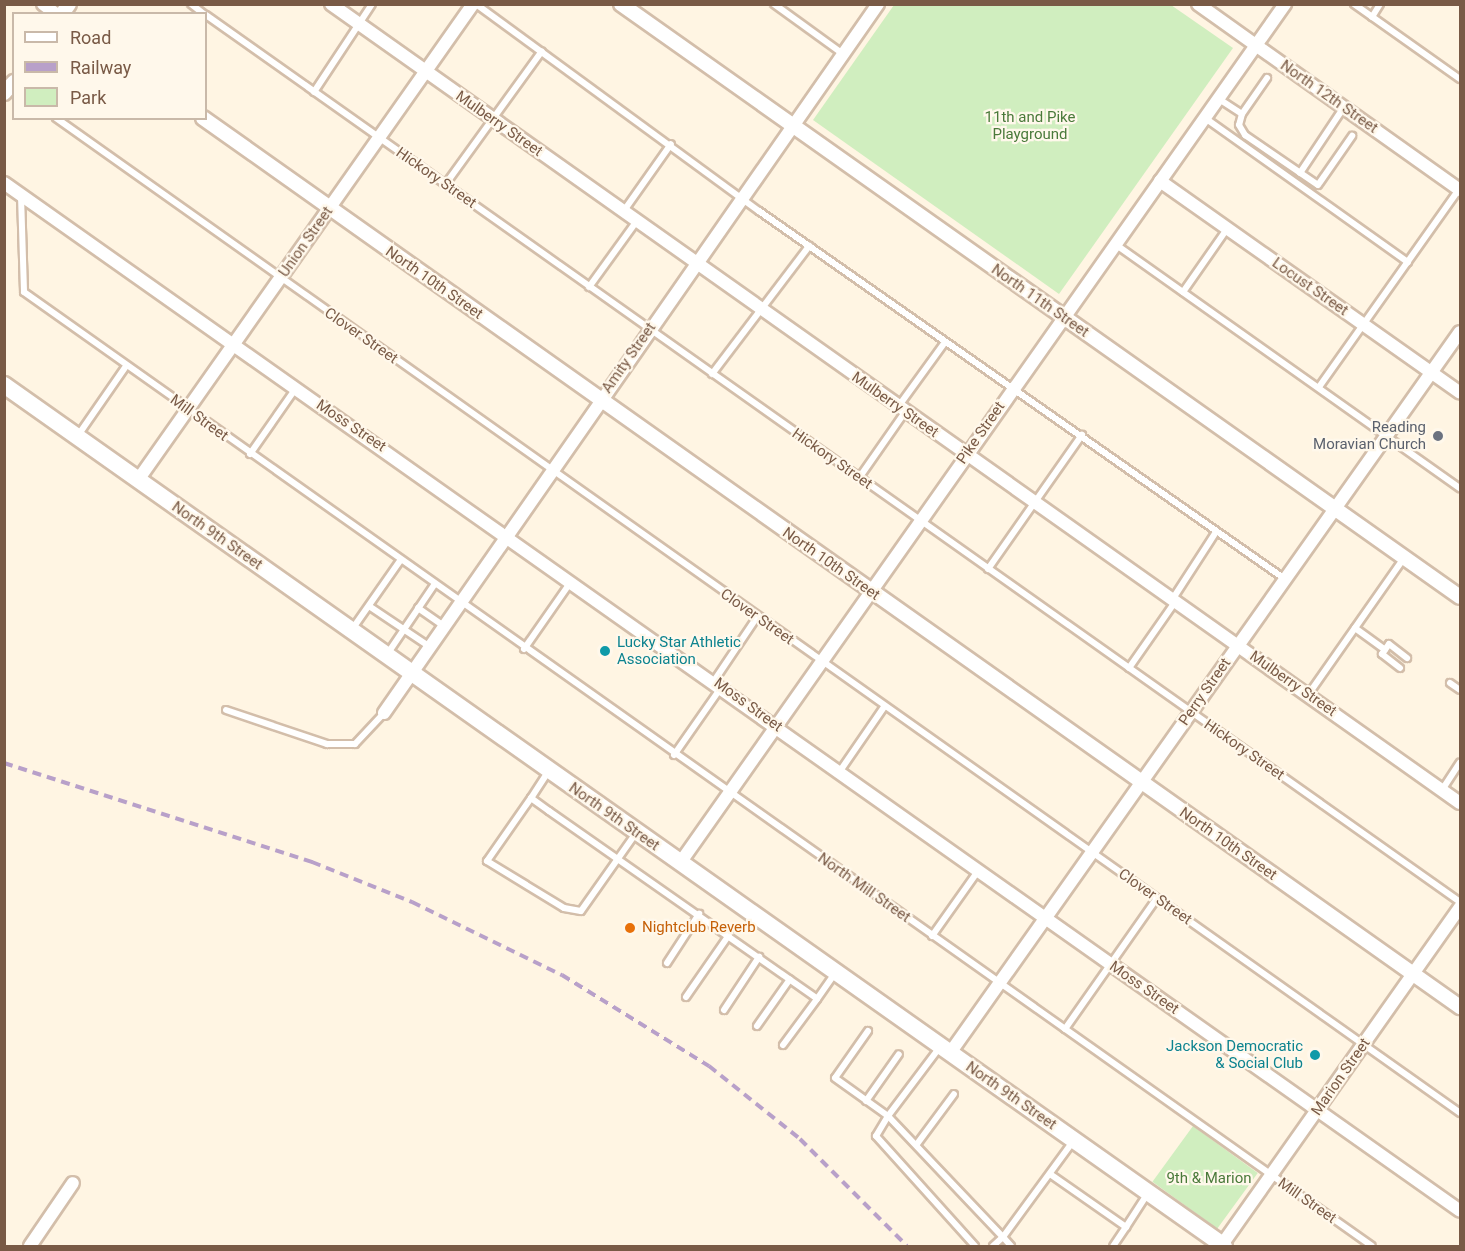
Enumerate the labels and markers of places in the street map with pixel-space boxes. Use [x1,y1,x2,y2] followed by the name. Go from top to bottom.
[1313,418,1426,453] place label: Reading Moravian Church
[1431,429,1445,443] marker: Reading Moravian Church
[617,633,741,668] place label: Lucky Star Athletic Association
[598,644,612,658] marker: Lucky Star Athletic Association
[642,919,756,937] place label: Nightclub Reverb
[623,921,637,935] marker: Nightclub Reverb
[1166,1037,1303,1072] place label: Jackson Democratic & Social Club
[1308,1048,1322,1062] marker: Jackson Democratic & Social Club

